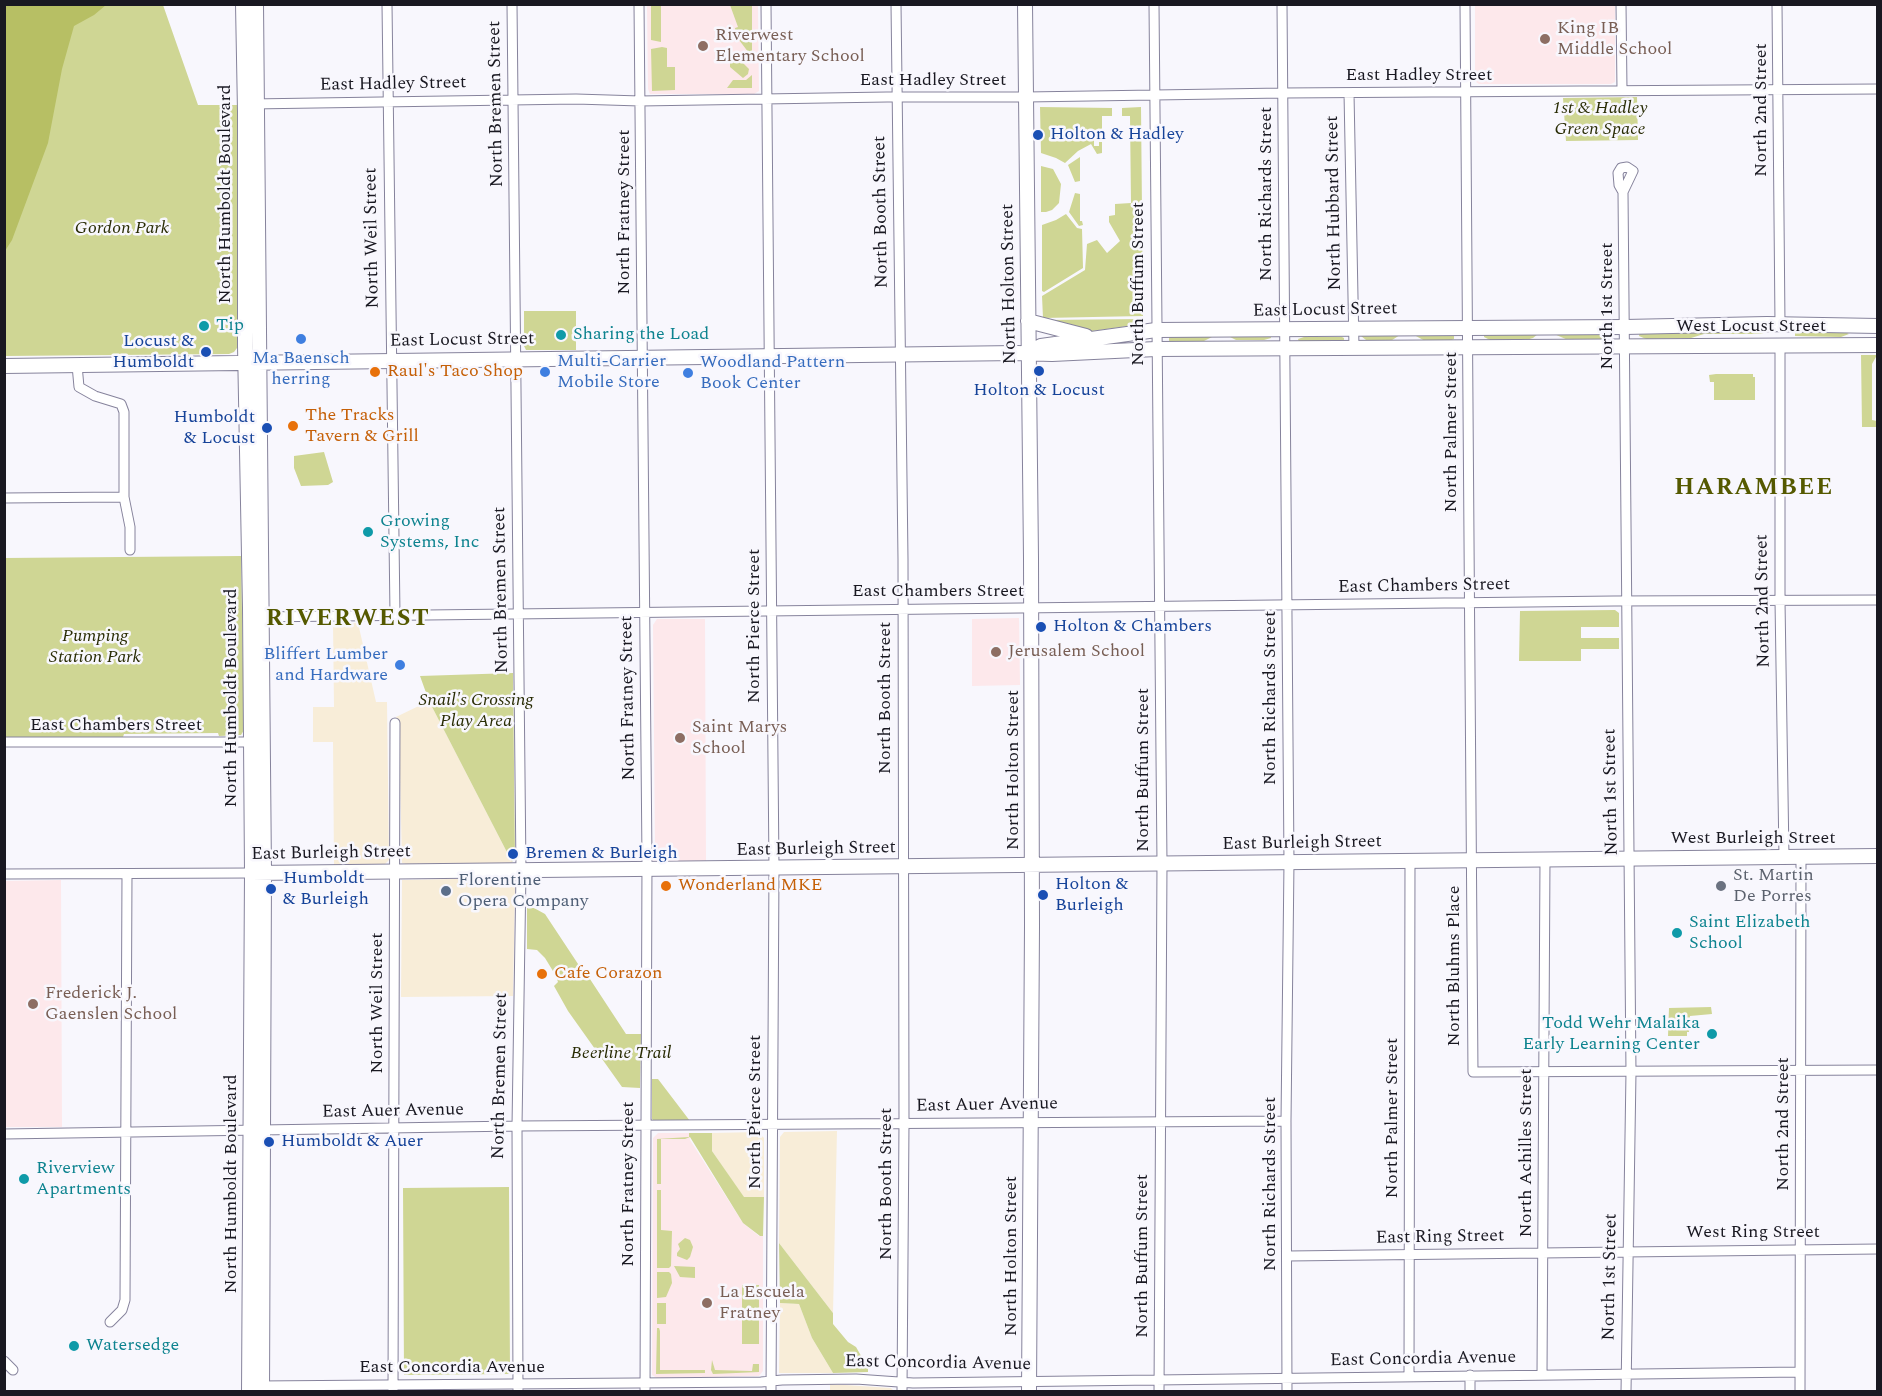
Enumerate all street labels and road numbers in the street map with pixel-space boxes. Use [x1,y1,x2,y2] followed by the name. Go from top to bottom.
[485,20,509,188] street label: North Bremen Street
[1751,43,1773,177] street label: North 2nd Street
[1346,65,1492,87] street label: East Hadley Street
[860,70,1006,92] street label: East Hadley Street
[319,73,467,97] street label: East Hadley Street
[215,84,237,304] street label: North Humboldt Boulevard
[1256,107,1278,281] street label: North Richards Street
[1323,115,1347,291] street label: North Hubbard Street
[614,129,636,295] street label: North Fratney Street
[870,135,894,289] street label: North Booth Street
[361,167,385,309] street label: North Weil Street
[1128,202,1150,366] street label: North Buffum Street
[998,204,1022,364] street label: North Holton Street
[1597,242,1619,370] street label: North 1st Street
[1253,299,1397,323] street label: East Locust Street
[1676,316,1826,338] street label: West Locust Street
[390,329,534,353] street label: East Locust Street
[1441,352,1463,512] street label: North Palmer Street
[490,506,514,674] street label: North Bremen Street
[1752,534,1776,668] street label: North 2nd Street
[744,549,766,703] street label: North Pierce Street
[1338,575,1510,599] street label: East Chambers Street
[852,581,1024,603] street label: East Chambers Street
[221,588,243,808] street label: North Humboldt Boulevard
[1260,611,1282,785] street label: North Richards Street
[617,615,641,781] street label: North Fratney Street
[875,622,897,774] street label: North Booth Street
[1133,688,1155,852] street label: North Buffum Street
[1003,690,1025,850] street label: North Holton Street
[30,715,202,737] street label: East Chambers Street
[1600,728,1624,856] street label: North 1st Street
[1670,828,1836,850] street label: West Burleigh Street
[1222,832,1382,856] street label: East Burleigh Street
[736,838,896,862] street label: East Burleigh Street
[251,842,411,866] street label: East Burleigh Street
[1444,886,1466,1046] street label: North Bluhms Place
[367,932,389,1074] street label: North Weil Street
[489,992,513,1160] street label: North Bremen Street
[745,1035,767,1189] street label: North Pierce Street
[1382,1038,1404,1198] street label: North Palmer Street
[1773,1057,1795,1191] street label: North 2nd Street
[1516,1068,1538,1238] street label: North Achilles Street
[221,1074,243,1294] street label: North Humboldt Boulevard
[916,1094,1058,1118] street label: East Auer Avenue
[1260,1097,1282,1271] street label: North Richards Street
[322,1100,464,1124] street label: East Auer Avenue
[618,1101,640,1267] street label: North Fratney Street
[876,1108,898,1260] street label: North Booth Street
[1132,1174,1154,1338] street label: North Buffum Street
[1001,1176,1023,1336] street label: North Holton Street
[1599,1213,1623,1341] street label: North 1st Street
[1686,1222,1820,1244] street label: West Ring Street
[1376,1226,1504,1250] street label: East Ring Street
[1330,1348,1516,1372] street label: East Concordia Avenue
[845,1352,1031,1376] street label: East Concordia Avenue
[359,1357,545,1379] street label: East Concordia Avenue

